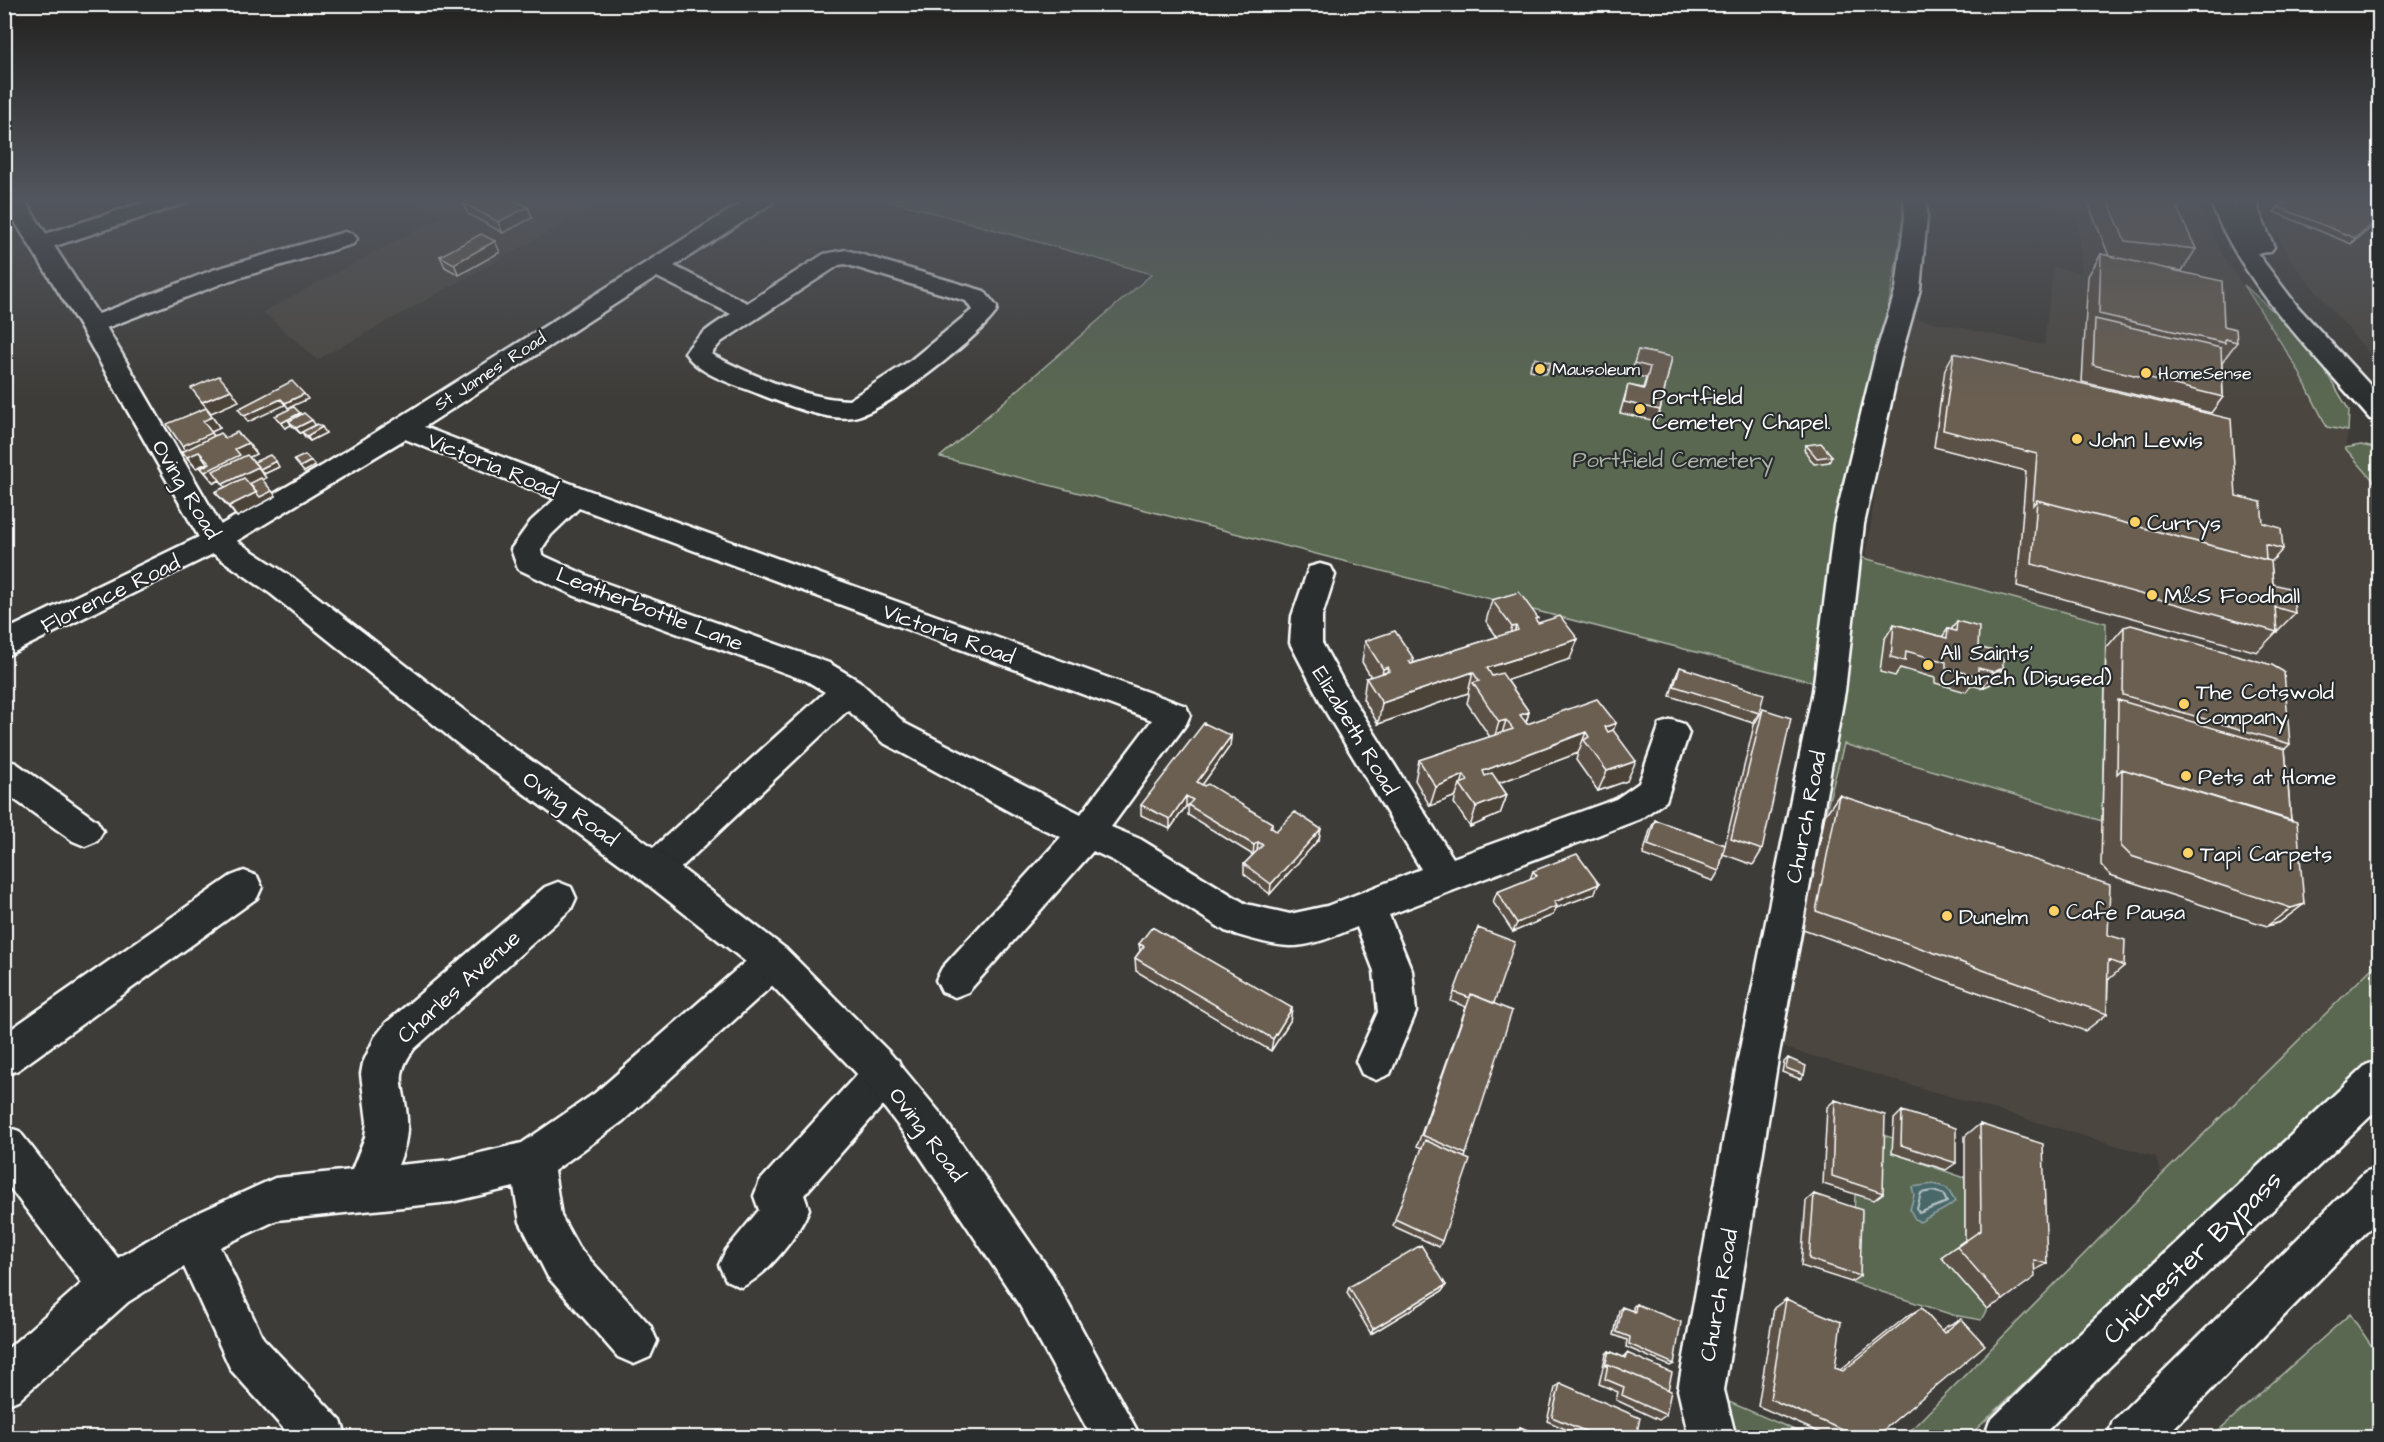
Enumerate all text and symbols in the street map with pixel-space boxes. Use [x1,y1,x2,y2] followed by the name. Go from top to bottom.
[429,326,551,417] street label: St James' Road
[1552,357,1640,382] place label: Mausoleum
[2158,361,2252,386] place label: HomeSense
[1533,362,1547,376] marker: Mausoleum
[2139,366,2153,380] marker: HomeSense
[1652,382,1831,439] place label: Portfield Cemetery Chapel.
[1633,402,1647,416] marker: Portfield Cemetery Chapel.
[423,425,562,506] street label: Victoria Road
[2089,425,2203,456] place label: John Lewis
[2070,432,2084,446] marker: John Lewis
[143,434,228,546] street label: Oving Road
[1573,445,1773,477] park label: Portfield Cemetery
[2147,508,2221,540] place label: Currys
[2128,515,2142,529] marker: Currys
[36,547,185,641] street label: Florence Road
[551,559,748,659] street label: Leatherbottle Lane
[2164,581,2300,612] place label: M&S Foodhall
[2145,588,2159,602] marker: M&S Foodhall
[878,596,1019,673] street label: Victoria Road
[1940,638,2112,694] place label: All Saints' Church (Disused)
[1921,658,1935,672] marker: All Saints' Church (Disused)
[1304,661,1405,801] street label: Elizabeth Road
[2196,677,2334,734] place label: The Cotswold Company
[2177,697,2191,711] marker: The Cotswold Company
[1778,749,1834,886] street label: Church Road
[2198,762,2336,793] place label: Pets at Home
[515,764,624,855] street label: Oving Road
[2179,769,2193,783] marker: Pets at Home
[2200,839,2332,870] place label: Tapi Carpets
[2181,846,2195,860] marker: Tapi Carpets
[2066,897,2185,928] place label: Cafe Pausa
[1959,902,2028,933] place label: Dunelm
[2047,904,2061,918] marker: Cafe Pausa
[1940,909,1954,923] marker: Dunelm
[390,923,528,1051] street label: Charles Avenue
[880,1081,973,1189] street label: Oving Road
[2095,1162,2292,1354] street label: Chichester Bypass
[1693,1227,1746,1364] street label: Church Road

